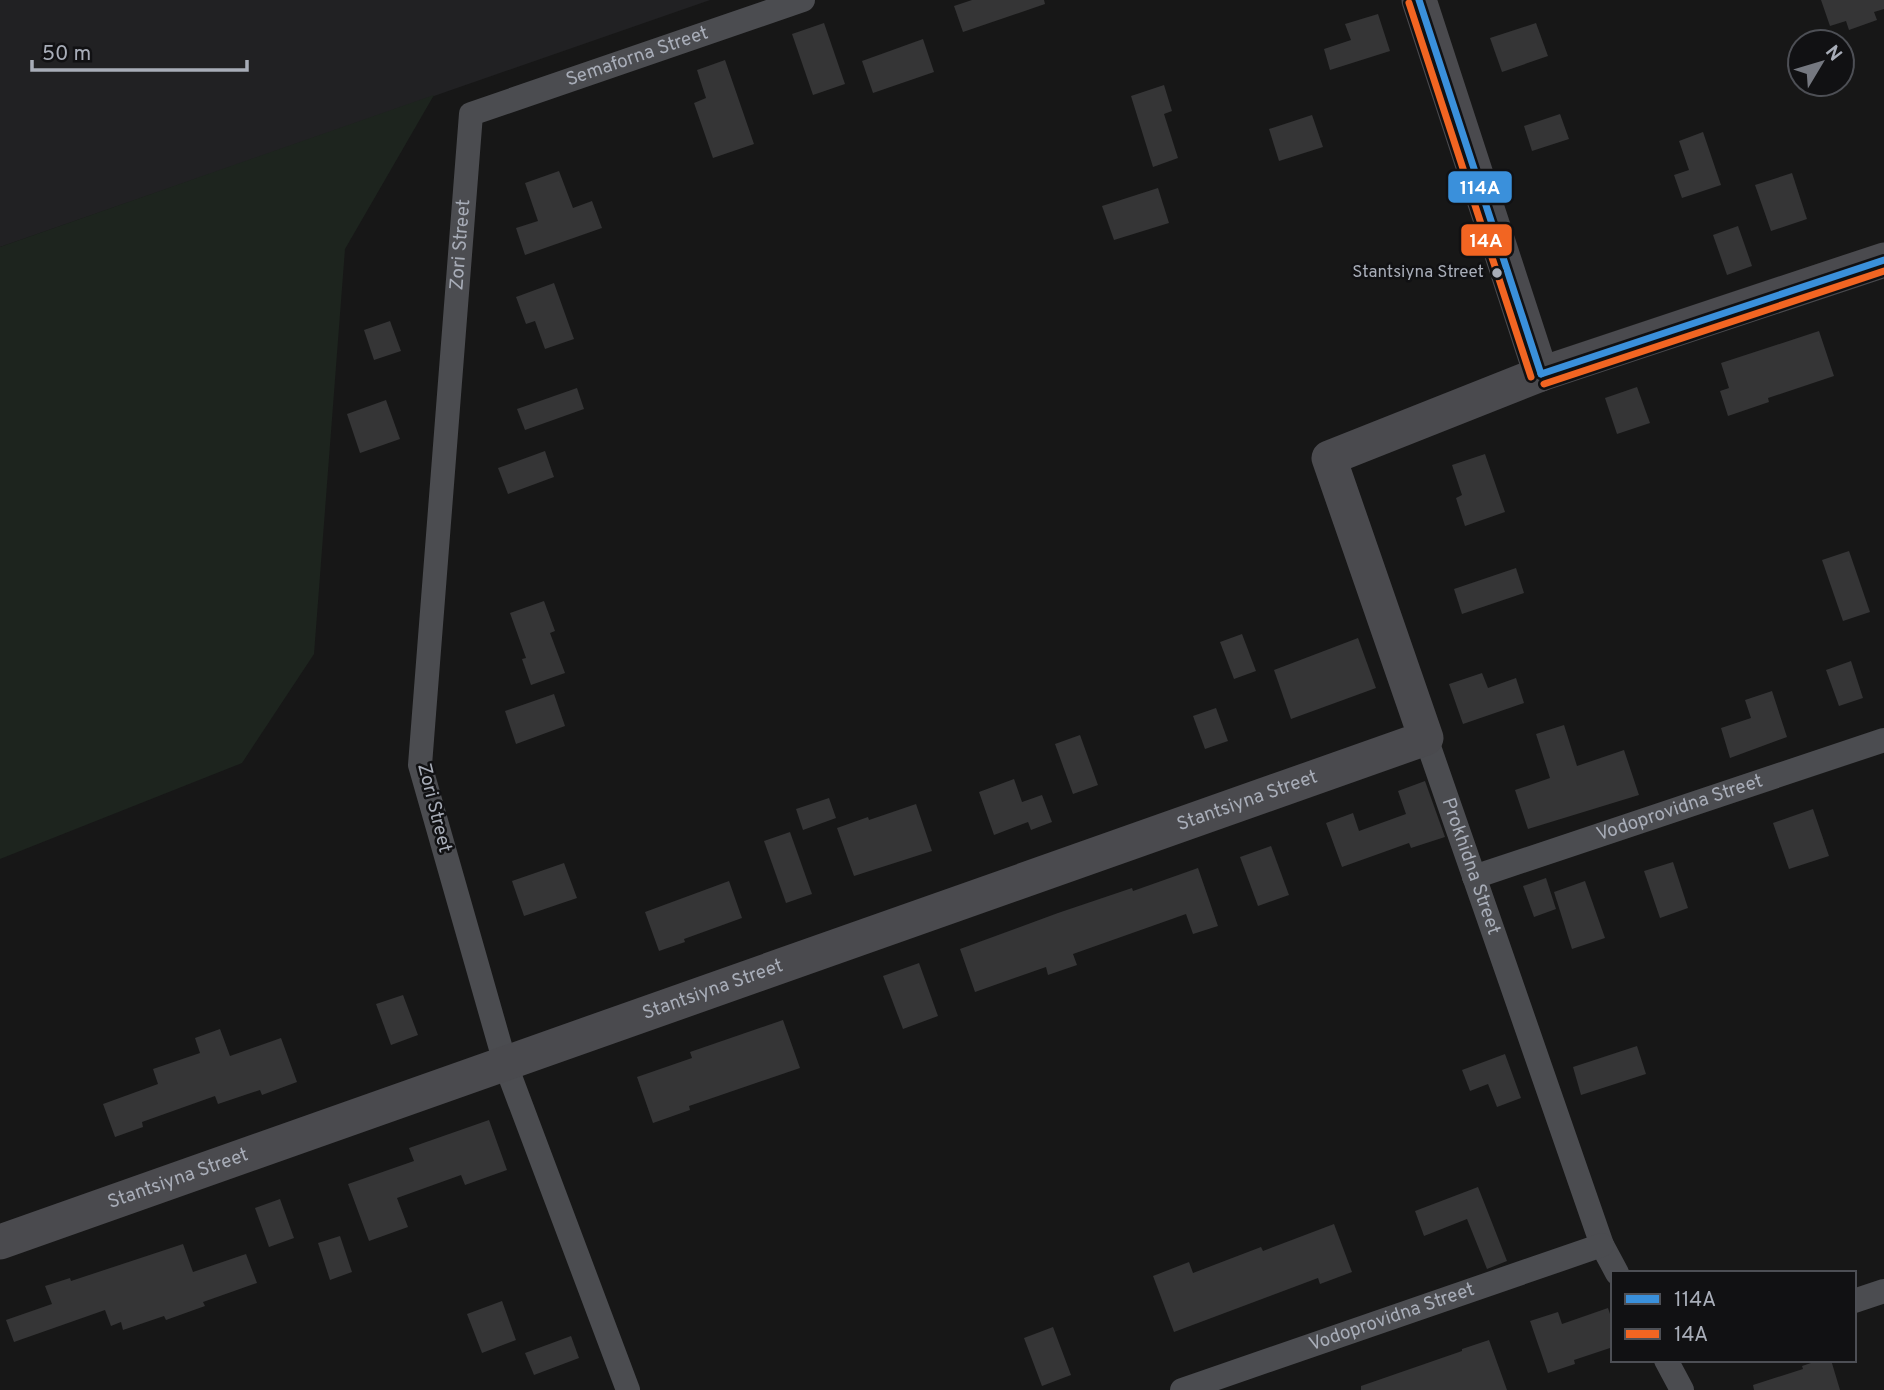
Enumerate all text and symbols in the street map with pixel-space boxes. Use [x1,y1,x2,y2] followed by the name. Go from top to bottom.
[563,21,712,92] street label: Semaforna Street
[32,28,247,72] scale bar
[1786,28,1856,98] north arrow
[42,41,91,68] text: 50 m
[1819,41,1846,67] text: N
[1447,170,1513,204] line badge: 114А
[1460,177,1501,201] text: 114А
[445,198,476,291] street label: Zori Street
[1460,223,1513,257] line badge: 14А
[1469,230,1503,254] text: 14А
[1352,262,1484,284] place label: Stantsiyna Street
[1490,266,1504,280] marker: Stantsiyna Street
[411,761,457,855] street label: Zori Street
[1174,765,1321,837] street label: Stantsiyna Street
[1594,769,1766,847] street label: Vodoprovidna Street
[1436,795,1505,938] street label: Prokhidna Street
[639,954,786,1026] street label: Stantsiyna Street
[105,1143,252,1215] street label: Stantsiyna Street
[1611,1271,1856,1362] legend
[1306,1278,1478,1357] street label: Vodoprovidna Street
[1674,1287,1716,1314] text: 114А
[1674,1322,1708,1349] text: 14А

